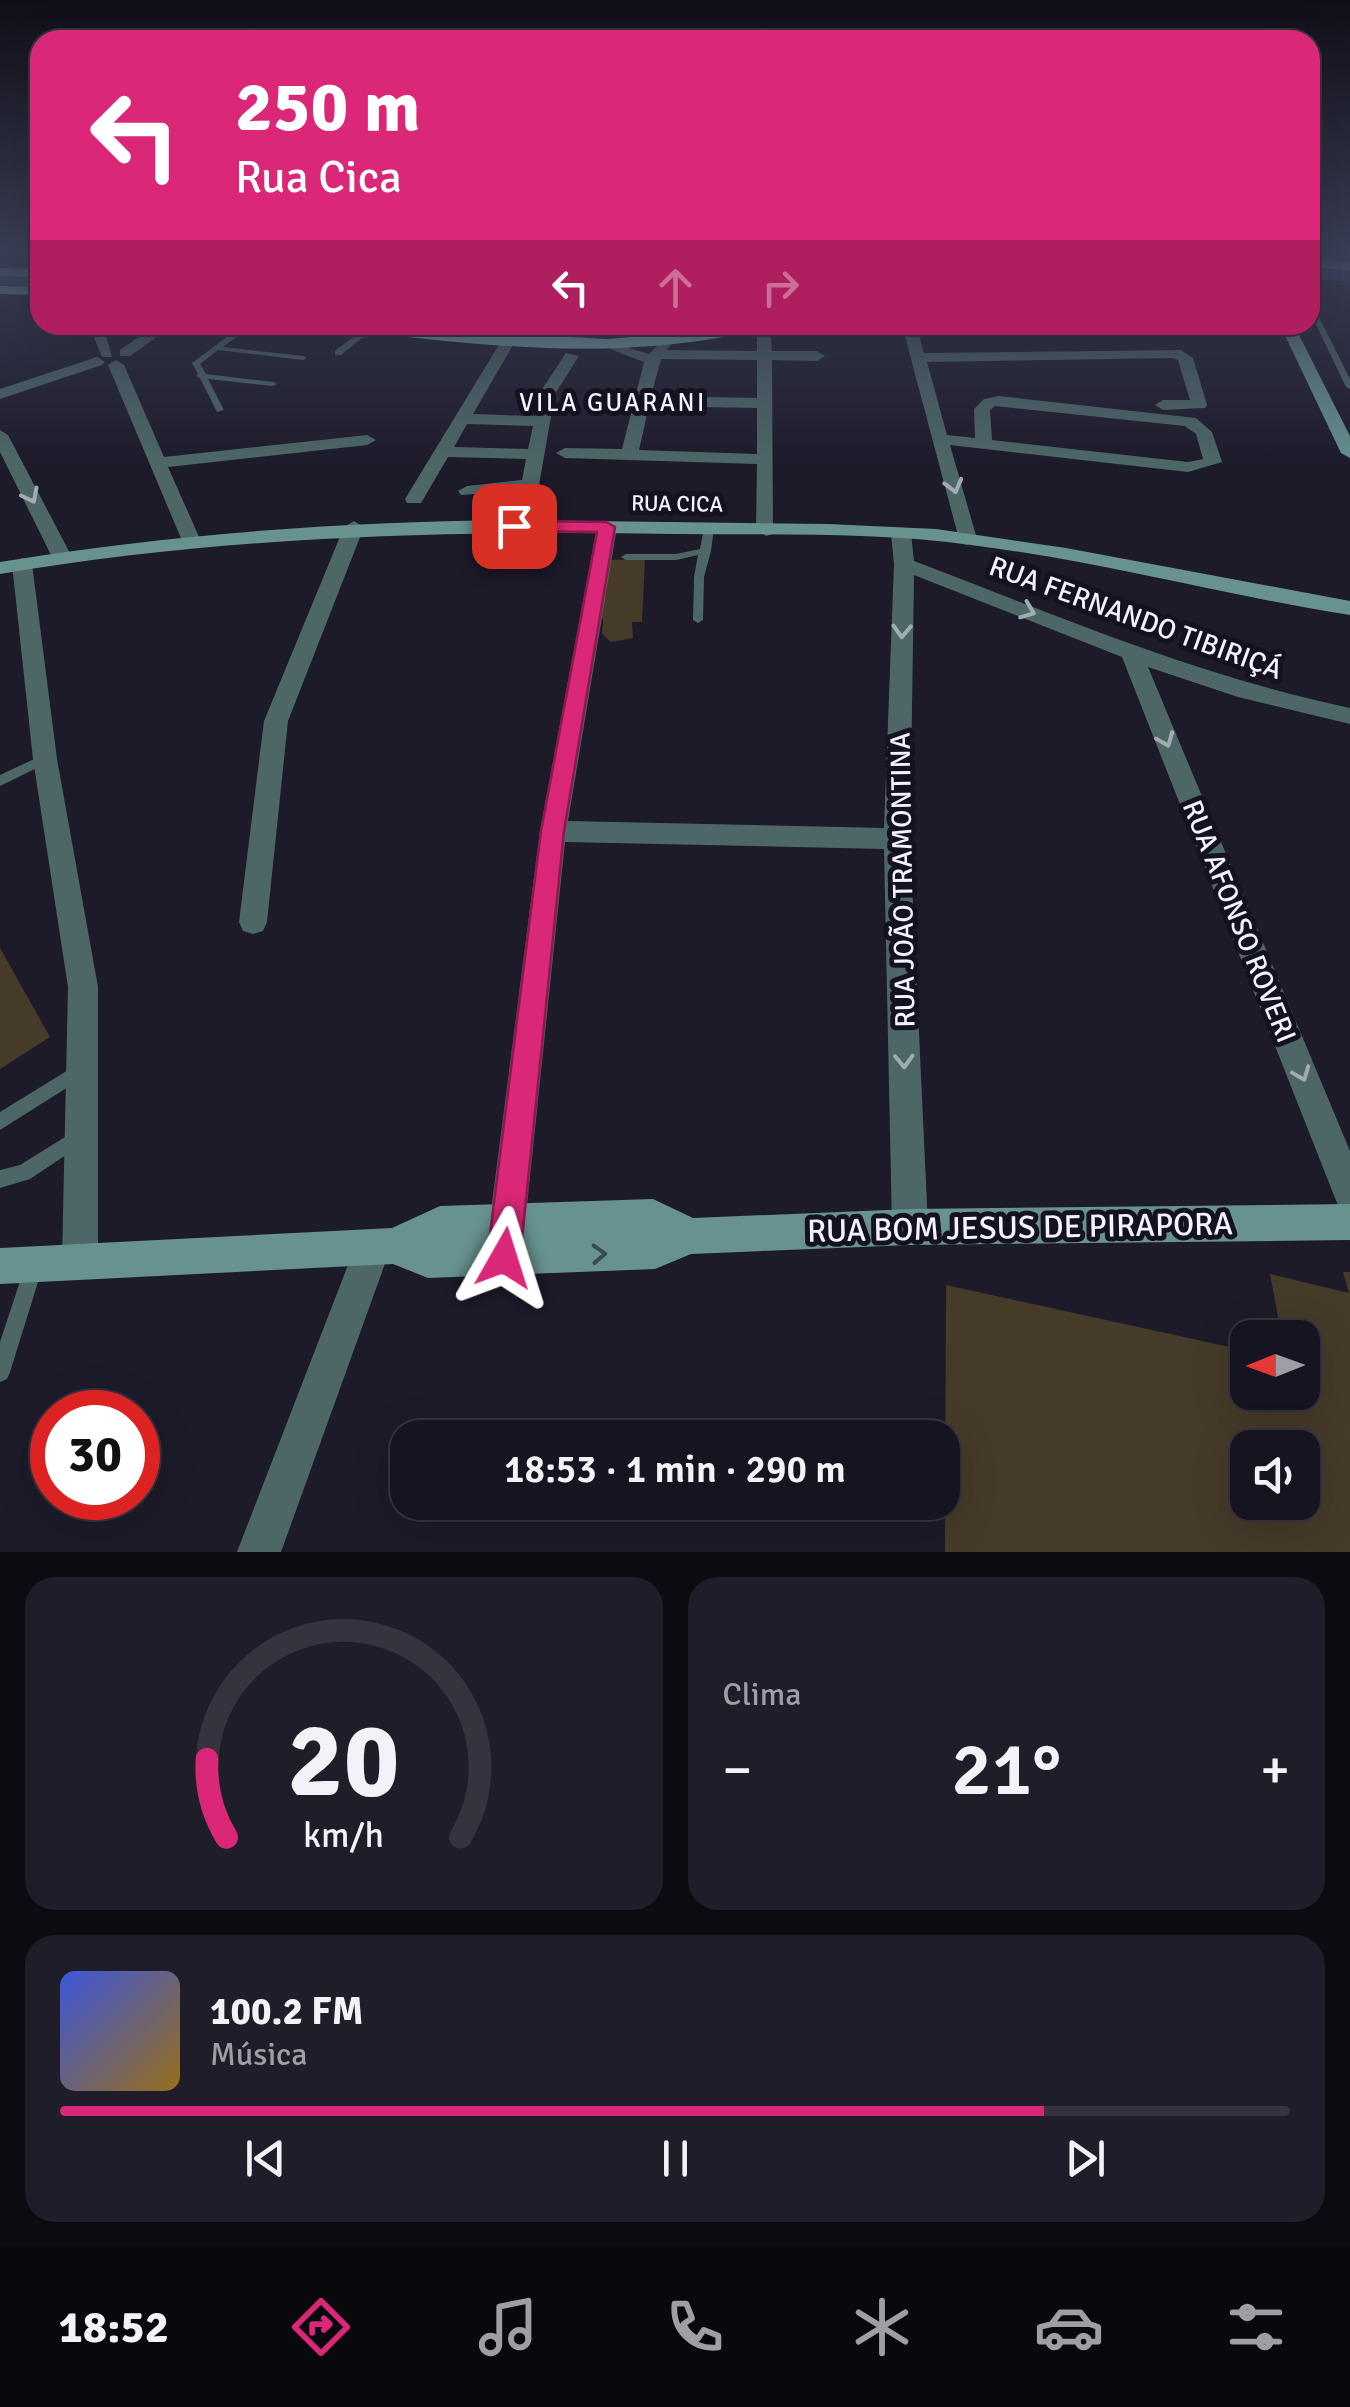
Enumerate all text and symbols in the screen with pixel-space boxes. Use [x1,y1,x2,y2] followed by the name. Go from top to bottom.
[235,64,420,150] text: 250 m
[70,70,200,200] icon: left
[235,150,402,205] text: Rua Cica
[543,260,598,315] icon: left
[648,260,703,315] icon: ahead
[753,260,808,315] icon: right
[519,387,707,418] district label: VILA GUARANI
[942,477,963,495] one-way arrow
[472,484,557,569] pin
[19,486,39,504] one-way arrow
[631,489,724,518] street label: RUA CICA
[487,499,542,554] icon: arrive
[985,549,1287,687] street label: RUA FERNANDO TIBIRIÇÁ
[1018,600,1036,620] one-way arrow
[892,624,913,640] one-way arrow
[1155,731,1175,748] one-way arrow
[883,732,923,1028] street label: RUA JOÃO TRAMONTINA
[1175,795,1303,1048] street label: RUA AFONSO ROVERI
[894,1054,915,1069] one-way arrow
[1290,1064,1310,1082] one-way arrow
[807,1204,1233,1251] street label: RUA BOM JESUS DE PIRAPORA
[452,1206,556,1310] position arrow
[591,1244,607,1265] one-way arrow
[1230,1320,1320,1410] north arrow
[1230,1320,1320,1520] map controls
[30,1390,160,1520] speed limit sign: 30
[1230,1430,1320,1520] button: sound
[504,1446,846,1493] text: 18:53 · 1 min · 290 m
[723,1675,801,1714] text: Clima
[288,1697,400,1825] text: 20
[951,1723,1061,1816] text: 21°
[723,1736,752,1804] text: −
[1260,1736,1290,1804] text: +
[303,1813,384,1857] text: km/h
[210,1988,363,2035] text: 100.2 FM
[210,2035,307,2074] text: Música
[238,2131,293,2186] icon: previous
[648,2131,703,2186] icon: pause
[1058,2131,1113,2186] icon: next
[286,2292,356,2362] icon: directions
[473,2292,543,2362] icon: music
[660,2292,730,2362] icon: phone
[847,2292,917,2362] icon: climate
[1034,2292,1104,2362] icon: car
[1221,2292,1291,2362] icon: filters
[59,2300,169,2355] text: 18:52

